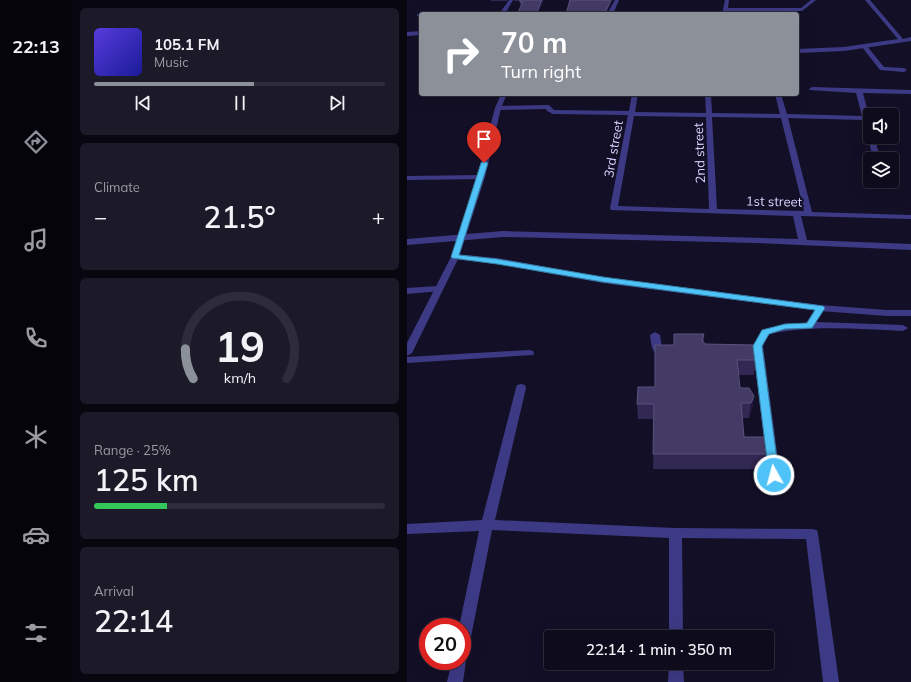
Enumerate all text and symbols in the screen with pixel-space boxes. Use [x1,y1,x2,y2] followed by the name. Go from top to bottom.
[501,25,567,60] text: 70 m
[435,28,487,80] icon: right
[12,35,60,58] text: 22:13
[154,35,219,54] text: 105.1 FM
[154,54,189,70] text: Music
[501,60,581,83] text: Turn right
[132,92,154,114] icon: previous
[229,92,251,114] icon: pause
[326,92,348,114] icon: next
[863,108,899,188] map controls
[863,108,899,144] button: sound
[600,119,626,179] street label: 3rd street
[467,122,501,163] pin
[690,122,708,184] street label: 2nd street
[22,128,50,156] icon: directions
[473,128,495,150] icon: arrive
[863,152,899,188] button: layers
[94,179,140,195] text: Climate
[746,193,803,209] street label: 1st street
[203,198,276,236] text: 21.5°
[94,203,107,231] text: −
[372,203,385,231] text: +
[22,226,50,254] icon: music
[215,320,264,372] text: 19
[22,324,50,352] icon: phone
[223,369,256,387] text: km/h
[22,423,50,451] icon: climate
[94,442,171,458] text: Range · 25%
[753,454,795,496] position arrow
[94,461,199,499] text: 125 km
[22,521,50,549] icon: car
[94,583,134,599] text: Arrival
[94,602,173,640] text: 22:14
[419,618,471,670] speed limit sign: 20
[22,619,50,647] icon: filters
[586,640,732,659] text: 22:14 · 1 min · 350 m

